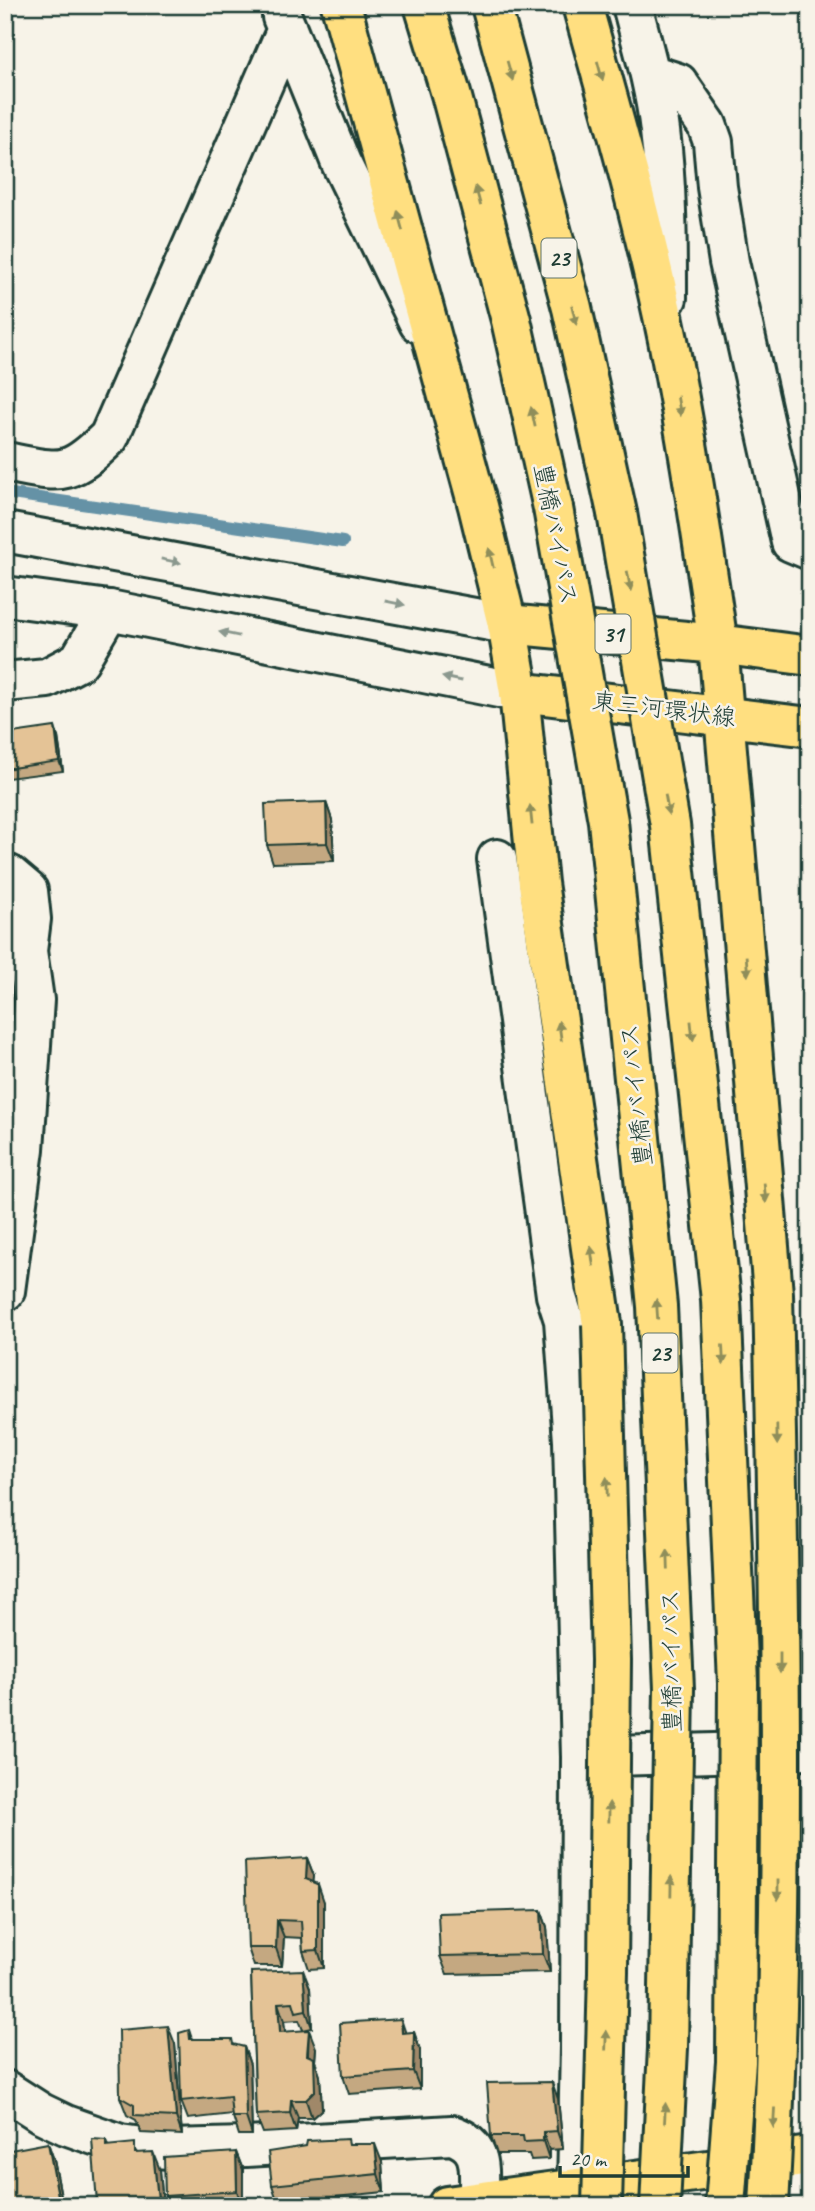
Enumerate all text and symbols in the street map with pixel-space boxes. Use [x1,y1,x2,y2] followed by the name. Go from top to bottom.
[595,60,606,82] one-way arrow
[506,61,516,82] one-way arrow
[472,185,483,207] one-way arrow
[394,209,405,231] one-way arrow
[542,238,576,278] road number: 23
[568,304,579,326] one-way arrow
[674,395,685,417] one-way arrow
[527,406,538,428] one-way arrow
[528,461,584,607] street label: 豊橋バイパス
[485,547,496,569] one-way arrow
[160,556,182,567] one-way arrow
[624,570,635,592] one-way arrow
[384,598,406,609] one-way arrow
[596,614,630,654] road number: 31
[218,629,240,640] one-way arrow
[441,673,463,684] one-way arrow
[591,685,737,733] street label: 東三河環状線
[662,794,673,816] one-way arrow
[525,804,536,826] one-way arrow
[742,955,753,977] one-way arrow
[554,1020,565,1042] one-way arrow
[687,1020,698,1042] one-way arrow
[614,1022,658,1168] street label: 豊橋バイパス
[760,1182,771,1204] one-way arrow
[587,1245,598,1267] one-way arrow
[651,1297,662,1319] one-way arrow
[642,1334,678,1372] road number: 23
[718,1344,729,1366] one-way arrow
[771,1424,782,1446] one-way arrow
[602,1475,613,1497] one-way arrow
[663,1549,674,1571] one-way arrow
[655,1589,687,1733] street label: 豊橋バイパス
[774,1652,786,1674] one-way arrow
[604,1801,615,1823] one-way arrow
[665,1874,676,1896] one-way arrow
[772,1879,784,1901] one-way arrow
[600,2028,612,2050] one-way arrow
[659,2102,670,2124] one-way arrow
[769,2107,780,2129] one-way arrow
[560,2134,687,2178] scale bar
[570,2146,608,2172] text: 20 m

